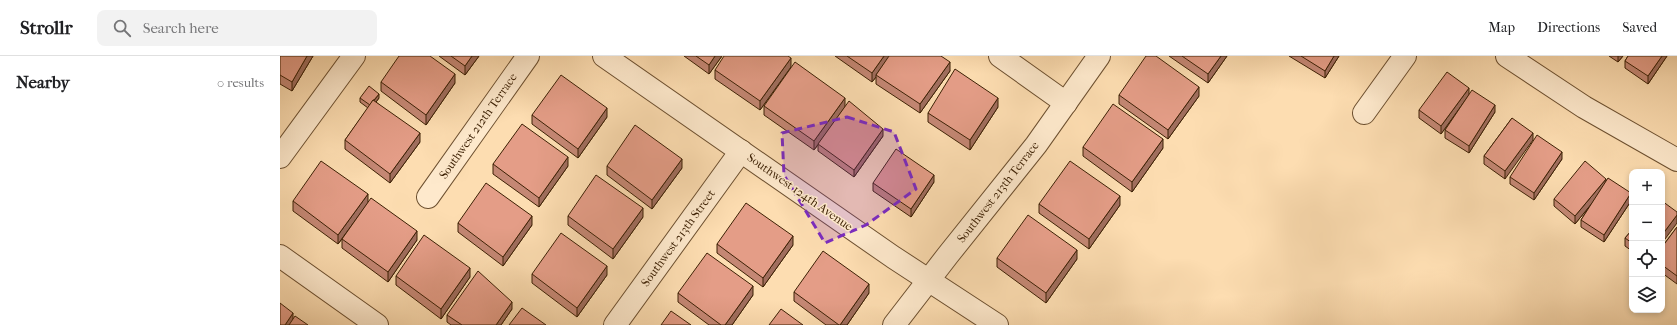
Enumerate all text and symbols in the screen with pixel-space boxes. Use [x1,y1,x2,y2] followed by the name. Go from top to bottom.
[97,10,377,46] search box
[20,17,73,39] text: Strollr
[111,17,133,39] icon: search
[143,19,219,37] text: Search here
[1488,19,1515,36] text: Map
[1537,19,1600,36] text: Directions
[1622,19,1657,36] text: Saved
[436,70,520,182] street label: Southwest 212th Terrace
[16,72,70,92] text: Nearby
[217,75,264,90] text: 0 results
[954,139,1042,245] street label: Southwest 213th Terrace
[745,150,855,234] street label: Southwest 124th Avenue
[1629,169,1665,313] map controls
[1629,169,1665,205] button: +
[638,186,718,289] street label: Southwest 213th Street
[1629,205,1665,241] button: −
[1629,241,1665,277] button: locate
[1629,277,1665,313] button: layers

